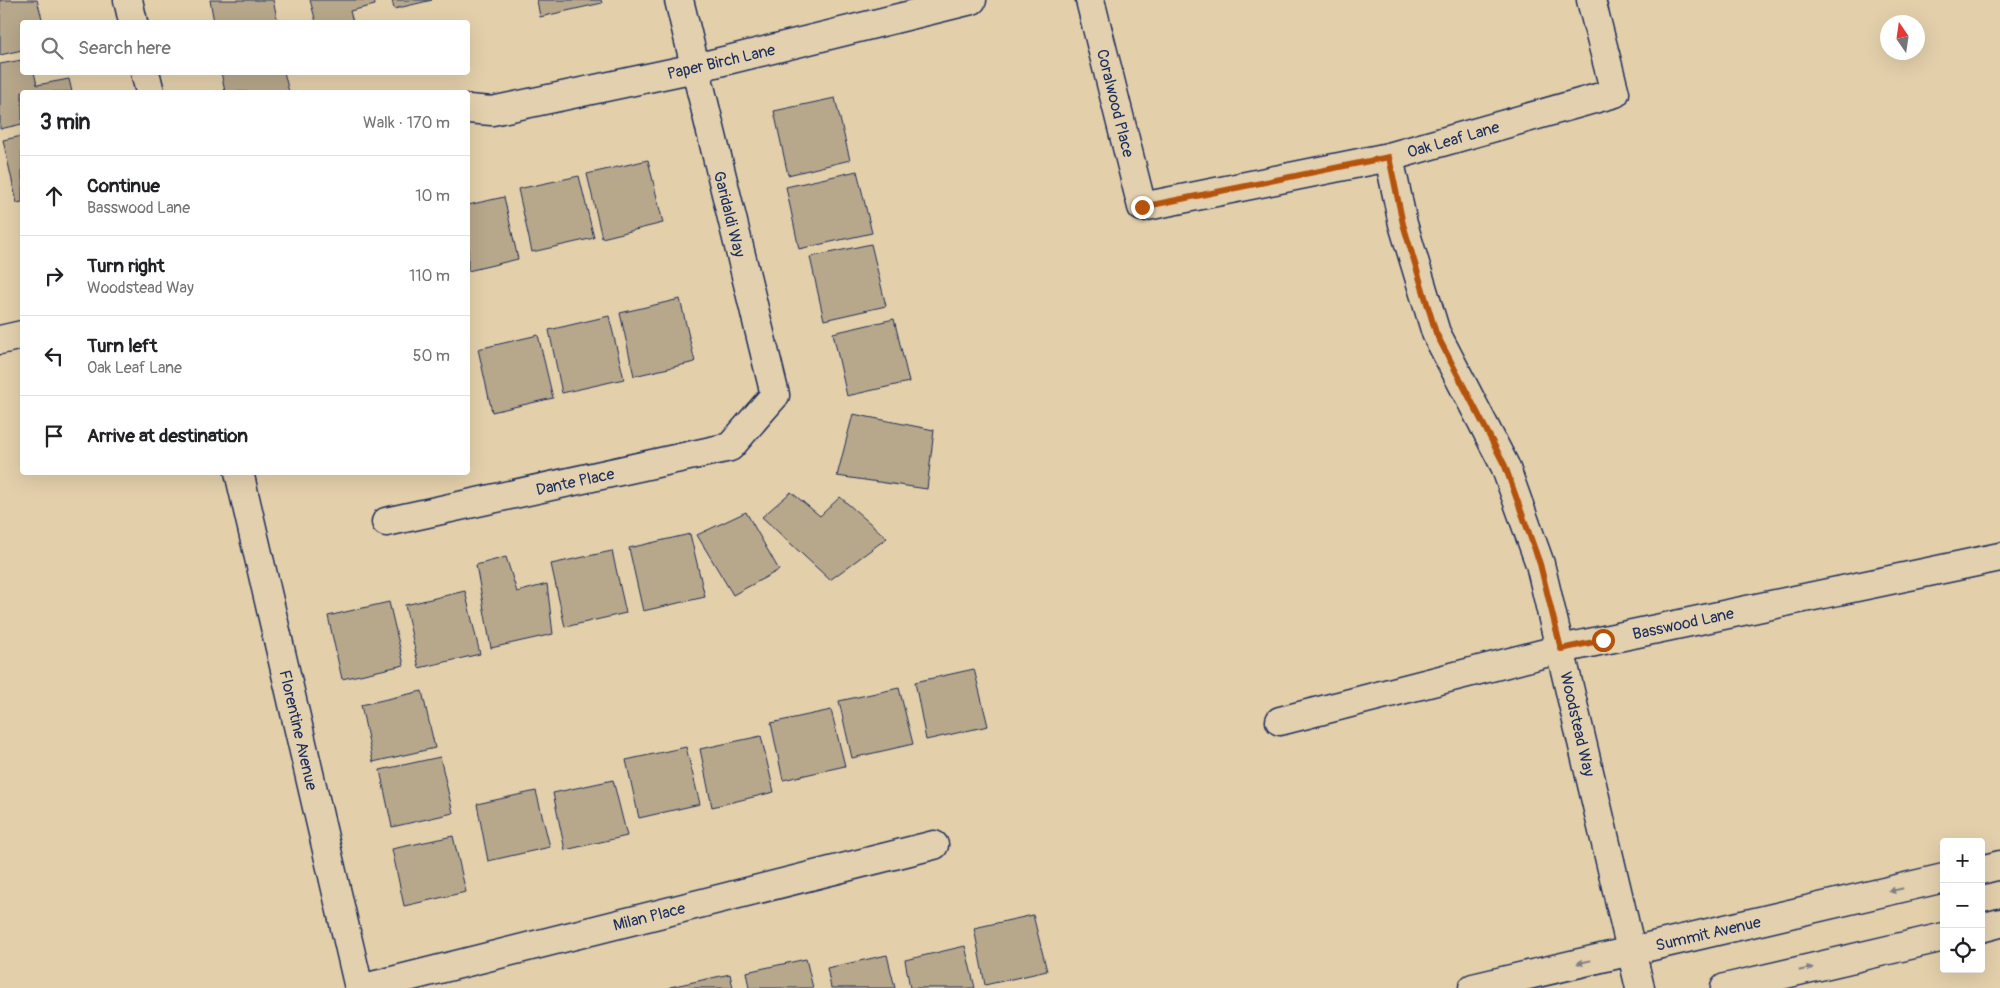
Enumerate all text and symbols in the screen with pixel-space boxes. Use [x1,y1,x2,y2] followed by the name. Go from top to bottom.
[1880,15,1925,60] north arrow
[20,20,470,75] search box
[38,34,66,62] icon: search
[78,36,171,60] text: Search here
[665,40,777,84] street label: Paper Birch Lane
[1092,47,1138,160] street label: Coralwood Place
[40,109,90,136] text: 3 min
[363,113,450,133] text: Walk · 170 m
[1405,117,1502,163] street label: Oak Leaf Lane
[709,169,749,259] street label: Garidaldi Way
[87,174,160,198] text: Continue
[40,182,68,210] icon: ahead
[415,186,450,206] text: 10 m
[1131,196,1154,219] route end
[87,198,190,218] text: Basswood Lane
[87,254,165,278] text: Turn right
[40,262,68,290] icon: right
[409,266,450,286] text: 110 m
[87,278,194,298] text: Woodstead Way
[87,334,157,358] text: Turn left
[40,342,68,370] icon: left
[413,346,450,366] text: 50 m
[87,358,182,378] text: Oak Leaf Lane
[40,422,68,450] icon: arrive
[87,424,248,448] text: Arrive at destination
[534,464,616,500] street label: Dante Place
[1631,603,1736,644] street label: Basswood Lane
[1592,629,1615,652] route start
[274,668,322,792] street label: Florentine Avenue
[1555,670,1599,779] street label: Woodstead Way
[1940,838,1985,973] map controls
[1940,838,1985,883] button: +
[1940,883,1985,928] button: −
[1888,886,1904,894] one-way arrow
[611,898,688,936] street label: Milan Place
[1654,912,1763,956] street label: Summit Avenue
[1940,928,1985,973] button: locate
[1576,958,1591,966] one-way arrow
[1799,965,1814,973] one-way arrow

